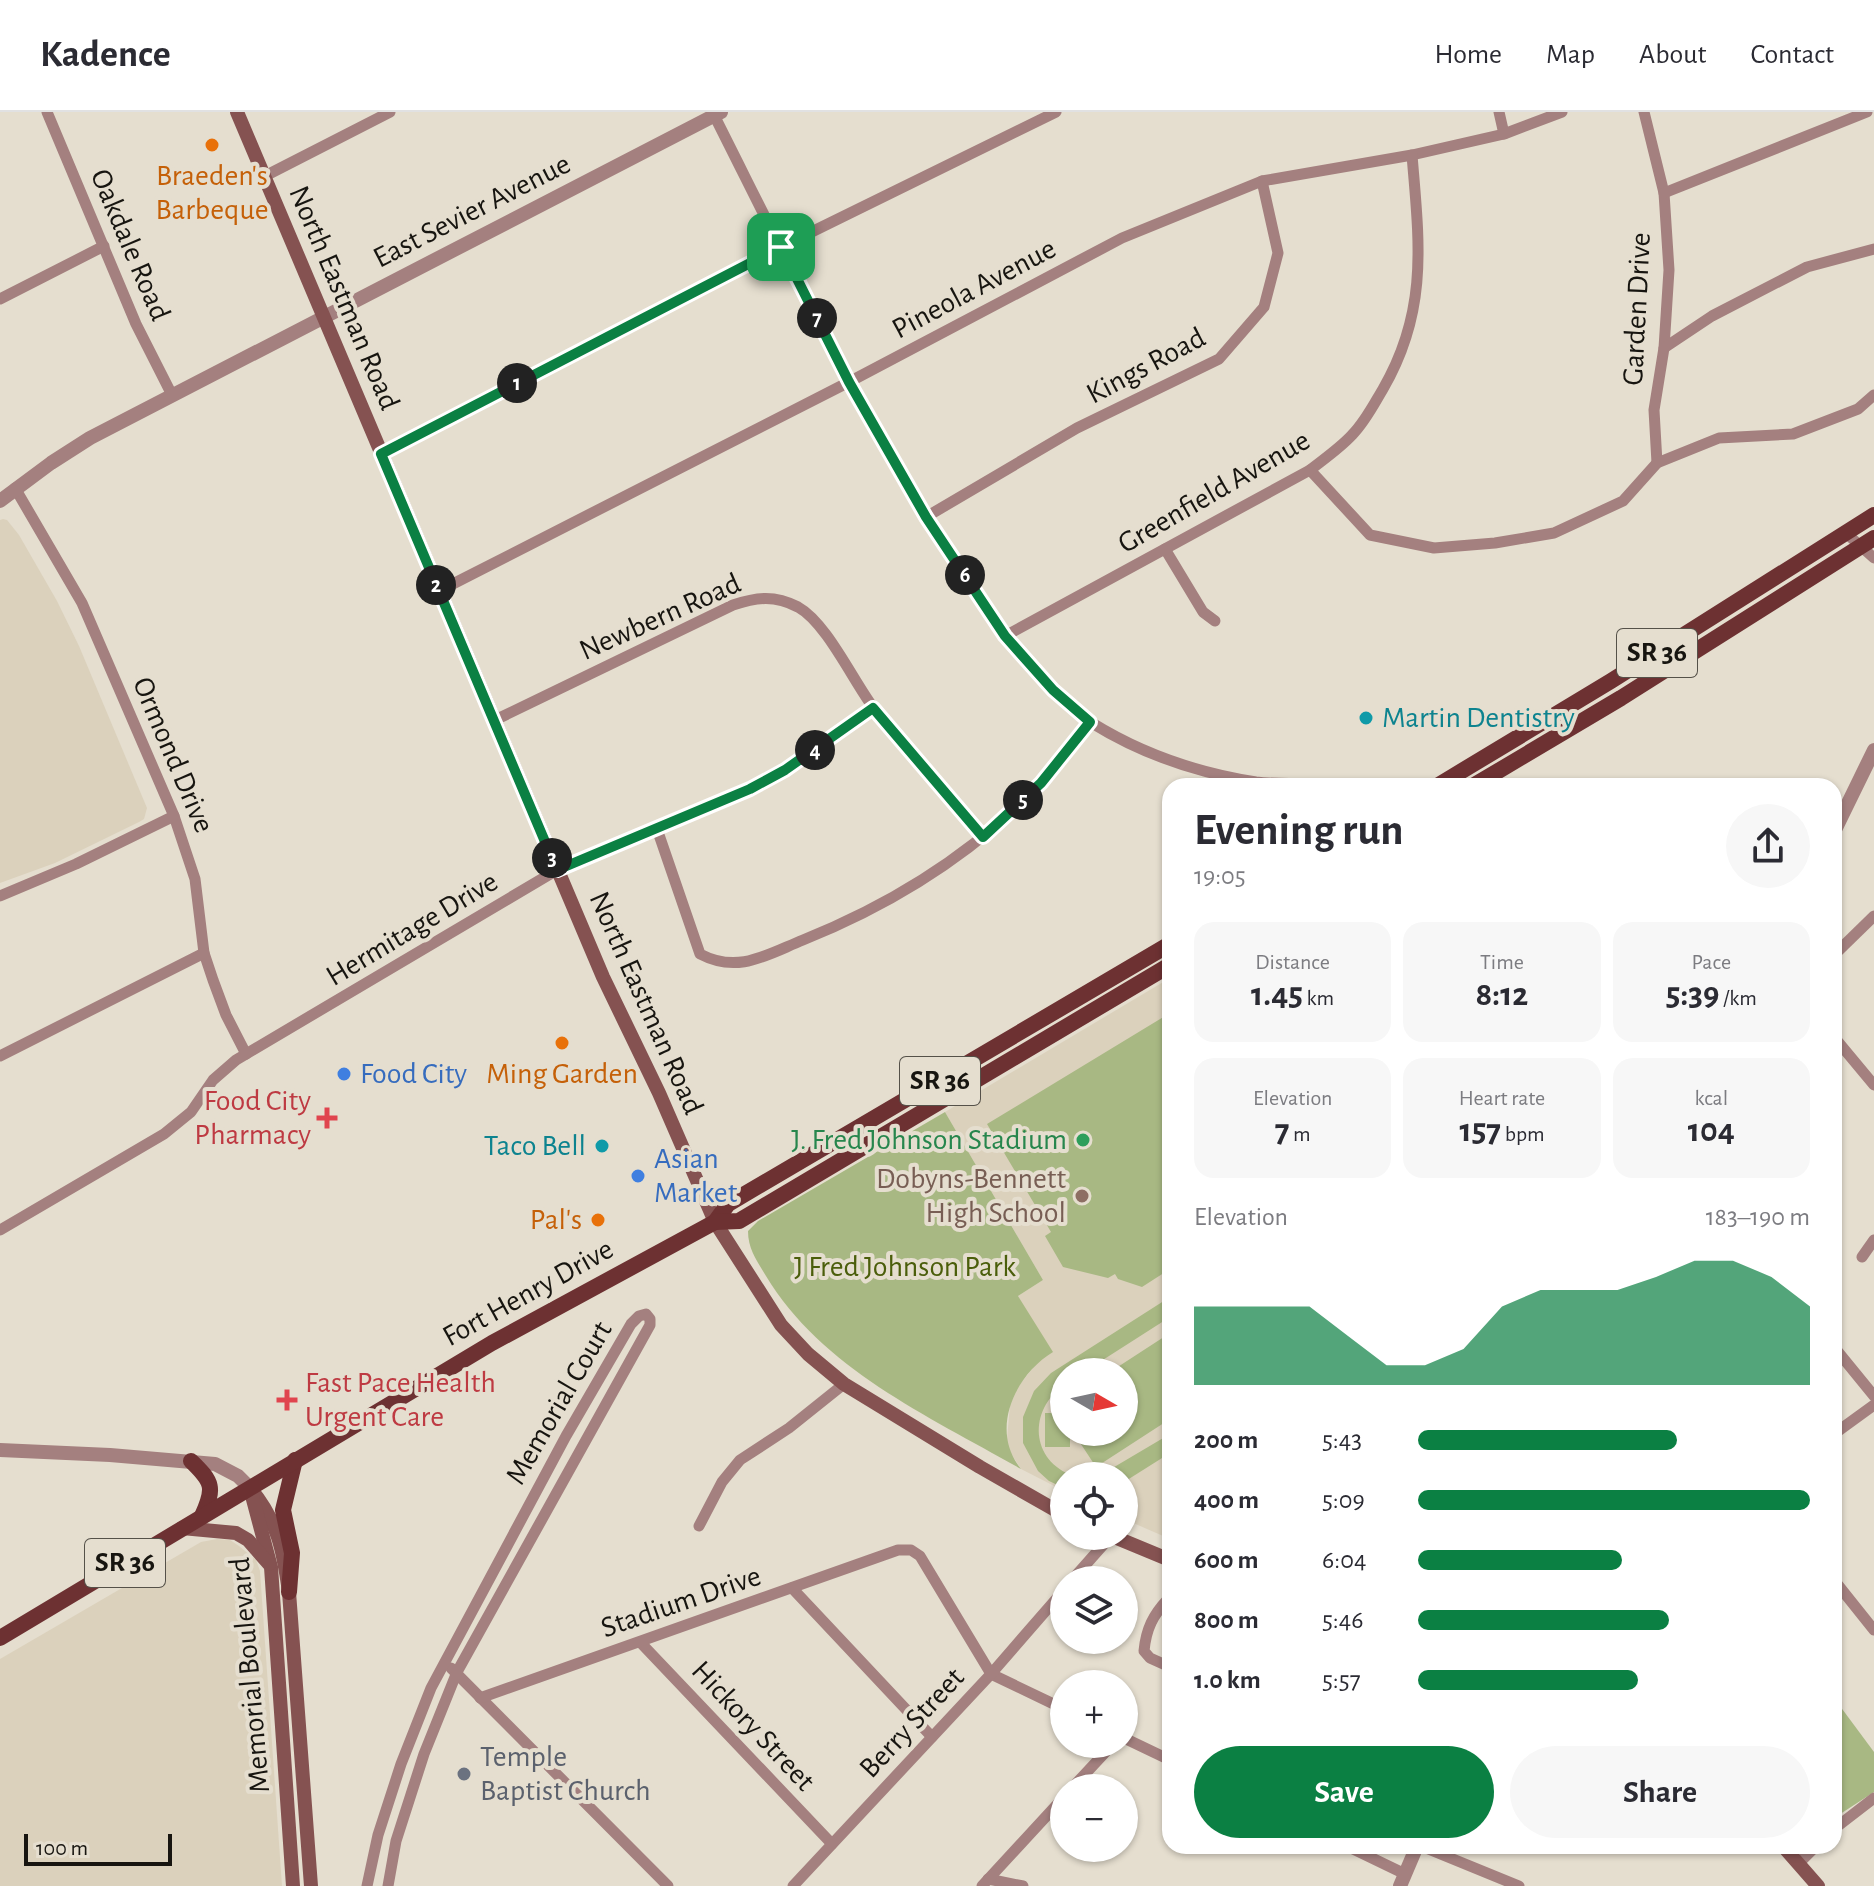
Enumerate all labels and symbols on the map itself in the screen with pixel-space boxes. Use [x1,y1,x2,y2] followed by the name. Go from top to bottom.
[203,136,221,154] marker: Braeden's Barbeque
[369,148,575,274] street label: East Sevier Avenue
[155,161,269,225] place label: Braeden's Barbeque
[85,165,175,325] street label: Oakdale Road
[283,182,405,414] street label: North Eastman Road
[747,213,815,281] pin
[1618,232,1656,386] street label: Garden Drive
[887,233,1061,345] street label: Pineola Avenue
[797,298,837,338] pin: 7
[1082,322,1210,410] street label: Kings Road
[497,363,537,403] pin: 1
[1113,425,1315,559] street label: Greenfield Avenue
[945,555,985,595] pin: 6
[416,565,456,605] pin: 2
[575,568,745,666] street label: Newbern Road
[1617,629,1697,677] road number: SR 36
[127,673,219,837] street label: Ormond Drive
[1382,703,1575,733] place label: Martin Dentistry
[1357,709,1375,727] marker: Martin Dentistry
[795,730,835,770] pin: 4
[1003,780,1043,820] pin: 5
[532,838,572,878] pin: 3
[321,866,503,992] street label: Hermitage Drive
[583,887,709,1119] street label: North Eastman Road
[553,1034,571,1052] marker: Ming Garden
[900,1057,980,1105] road number: SR 36
[360,1059,467,1089] place label: Food City
[486,1059,638,1089] place label: Ming Garden
[335,1065,353,1083] marker: Food City
[194,1086,311,1150] place label: Food City Pharmacy
[318,1109,336,1127] marker: Food City Pharmacy
[791,1125,1067,1155] place label: J. Fred Johnson Stadium
[484,1131,586,1161] place label: Taco Bell
[1074,1131,1092,1149] marker: J. Fred Johnson Stadium
[593,1137,611,1155] marker: Taco Bell
[654,1144,738,1208] place label: Asian Market
[876,1164,1066,1228] place label: Dobyns-Bennett High School
[629,1167,647,1185] marker: Asian Market
[1073,1187,1091,1205] marker: Dobyns-Bennett High School
[530,1205,582,1235] place label: Pal's
[589,1211,607,1229] marker: Pal's
[438,1234,618,1352] street label: Fort Henry Drive
[794,1252,1016,1282] park label: J Fred Johnson Park
[500,1316,618,1490] street label: Memorial Court
[1050,1358,1138,1446] north arrow
[305,1368,496,1432] place label: Fast Pace Health Urgent Care
[276,1389,298,1411] marker: Fast Pace Health Urgent Care
[85,1539,165,1587] road number: SR 36
[225,1556,275,1794] street label: Memorial Boulevard
[597,1561,765,1643] street label: Stadium Drive
[686,1655,821,1797] street label: Hickory Street
[854,1662,970,1784] street label: Berry Street
[480,1742,651,1806] place label: Temple Baptist Church
[455,1765,473,1783] marker: Temple Baptist Church
[24,1830,172,1866] scale bar

